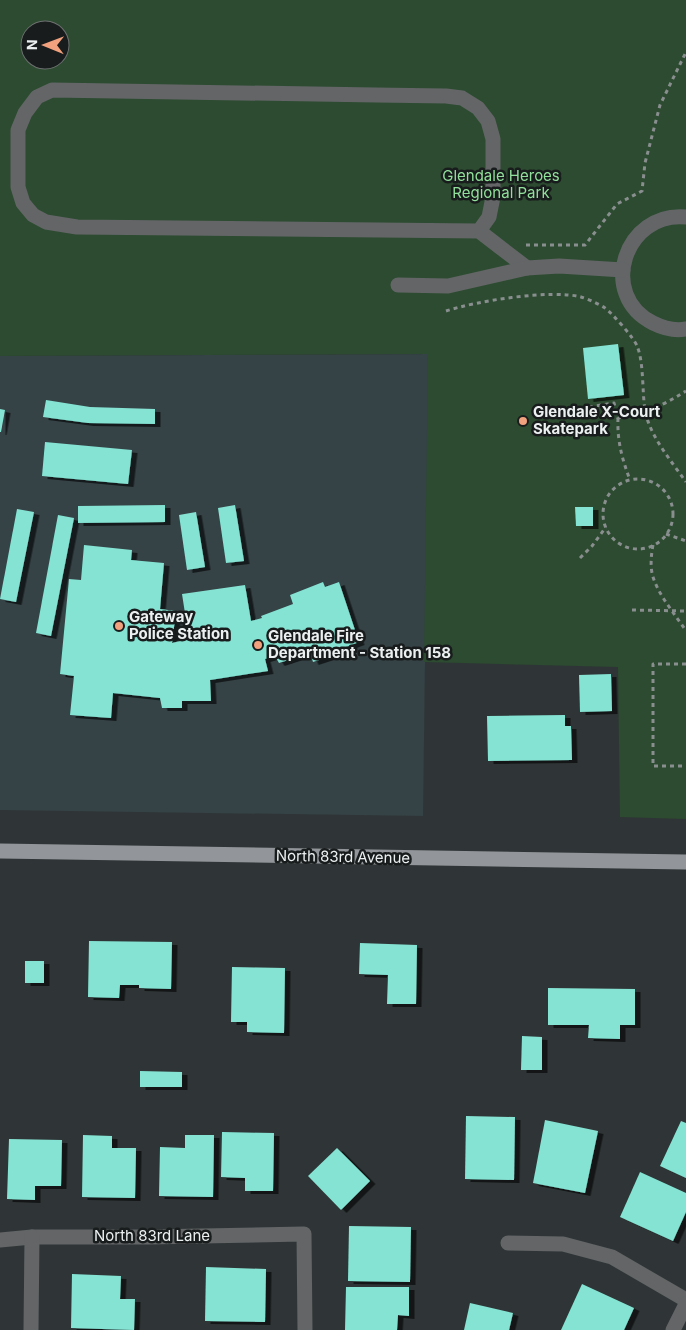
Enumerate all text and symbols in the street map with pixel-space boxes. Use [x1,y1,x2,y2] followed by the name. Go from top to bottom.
[20,20,70,70] north arrow
[23,39,40,50] text: N
[442,166,560,202] park label: Glendale Heroes Regional Park
[533,402,661,438] place label: Glendale X-Court Skatepark
[517,415,529,427] marker: Glendale X-Court Skatepark
[129,607,229,643] place label: Gateway Police Station
[113,620,125,632] marker: Gateway Police Station
[268,626,451,662] place label: Glendale Fire Department - Station 158
[252,639,264,651] marker: Glendale Fire Department - Station 158
[276,846,410,867] street label: North 83rd Avenue
[94,1226,210,1245] street label: North 83rd Lane

